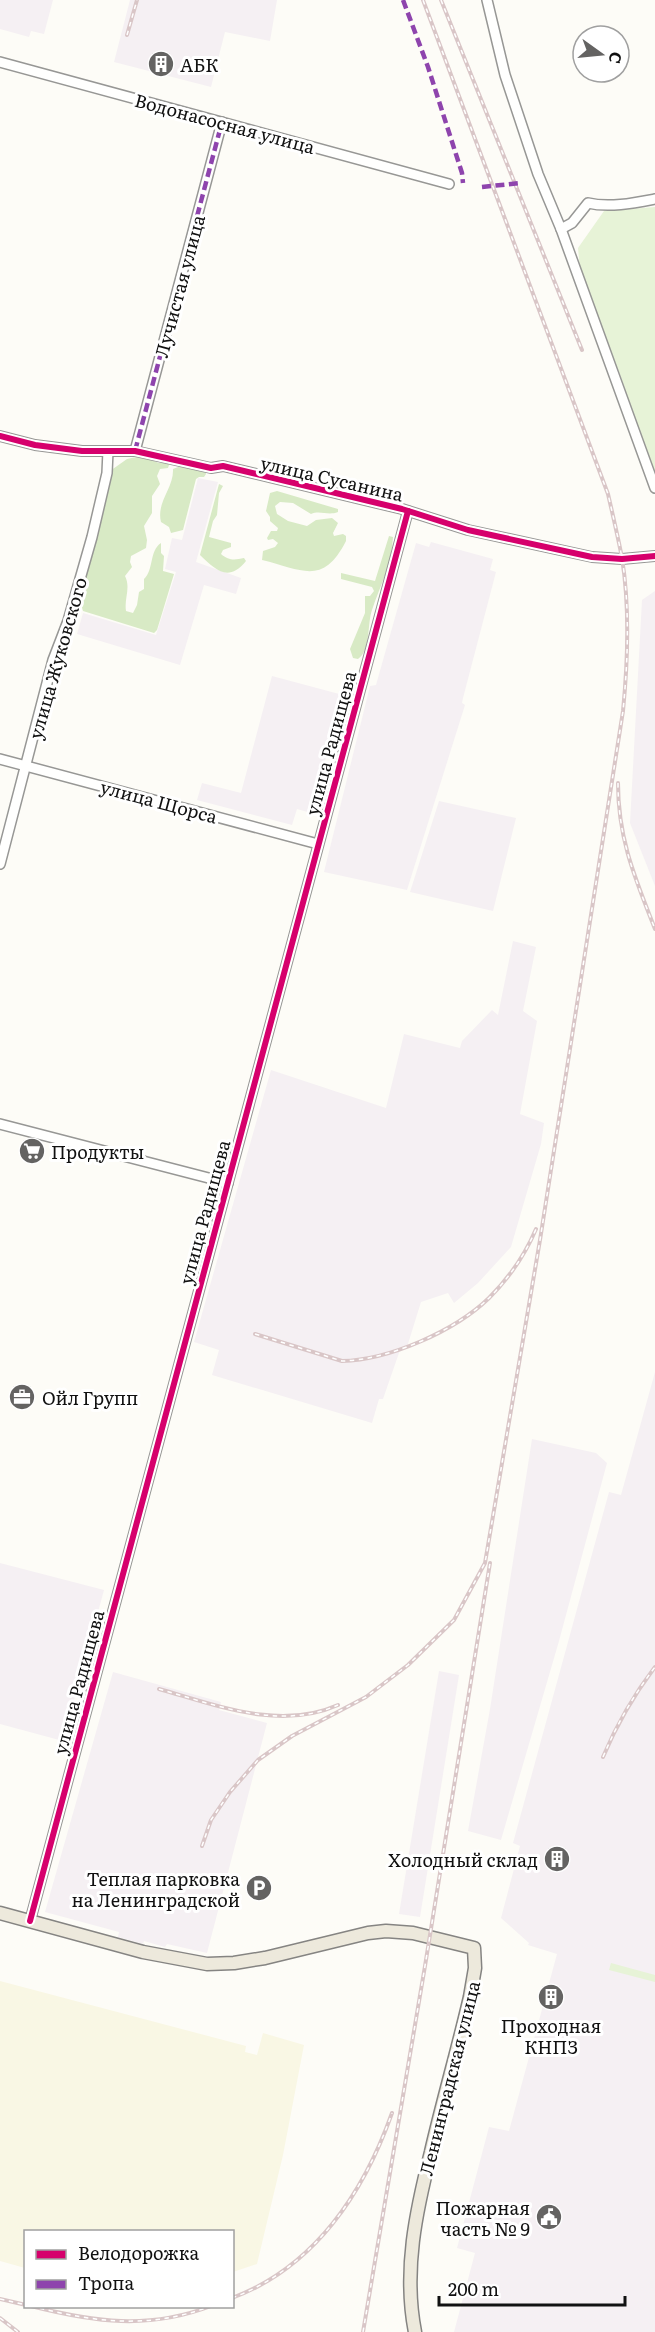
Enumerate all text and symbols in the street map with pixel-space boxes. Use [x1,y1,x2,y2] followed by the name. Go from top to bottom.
[571,24,631,84] north arrow
[146,49,176,79] building icon: АБК
[603,50,630,67] text: С
[180,51,218,78] place label: АБК
[132,86,318,160] street label: Водонасосная улица
[147,212,211,360] street label: Лучистая улица
[258,448,407,508] street label: улица Сусанина
[21,574,93,742] street label: улица Жуковского
[298,667,362,818] street label: улица Радищева
[97,772,221,830] street label: улица Щорса
[17,1136,47,1166] supermarket icon: Продукты
[172,1136,236,1287] street label: улица Радищева
[51,1138,144,1165] place label: Продукты
[7,1382,37,1412] office icon: Ойл Групп
[42,1384,138,1411] place label: Ойл Групп
[46,1606,110,1757] street label: улица Радищева
[542,1844,572,1874] building icon: Холодный склад
[388,1846,538,1873] place label: Холодный склад
[72,1865,240,1913] place label: Теплая парковка на Ленинградской
[244,1873,274,1903] parking icon: Теплая парковка на Ленинградской
[412,1978,486,2178] street label: Ленинградская улица
[536,1982,566,2012] building icon: Проходная КНПЗ
[501,2012,601,2060] place label: Проходная КНПЗ
[435,2194,530,2242] place label: Пожарная часть № 9
[534,2202,564,2232] public building icon: Пожарная часть № 9
[24,2230,234,2308] legend
[78,2239,200,2266] text: Велодорожка
[78,2269,134,2296] text: Тропа
[439,2269,625,2307] scale bar
[448,2275,499,2302] text: 200 m

